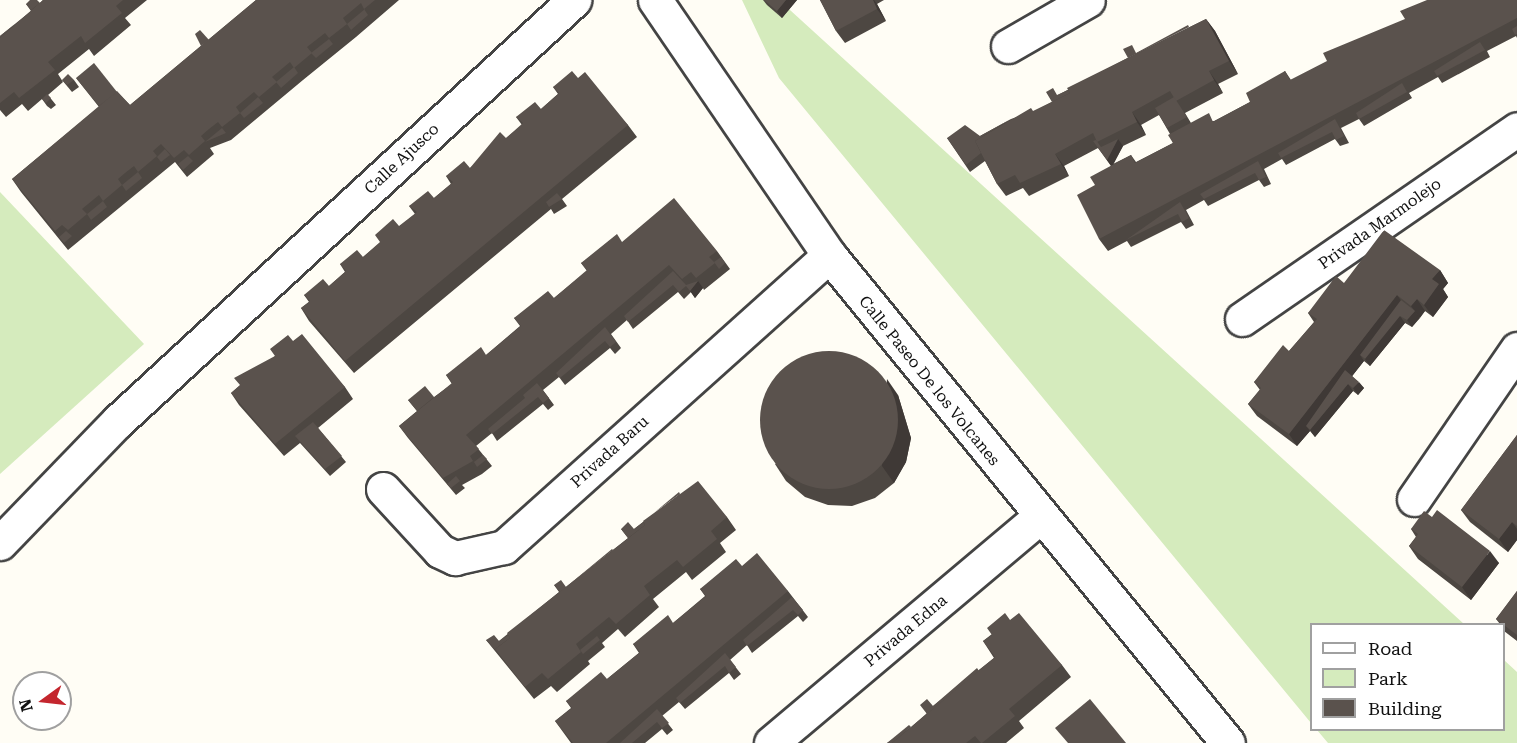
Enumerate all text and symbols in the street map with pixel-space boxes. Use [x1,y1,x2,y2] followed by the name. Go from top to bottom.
[361,120,443,198] street label: Calle Ajusco
[1315,174,1445,274] street label: Privada Marmolejo
[855,292,1003,470] street label: Calle Paseo De los Volcanes
[567,412,653,492] street label: Privada Baru
[861,591,951,671] street label: Privada Edna
[1310,623,1505,731] legend
[1368,638,1412,659] text: Road
[1368,668,1408,689] text: Park
[12,671,72,731] north arrow
[15,697,37,714] text: N
[1368,698,1442,719] text: Building

